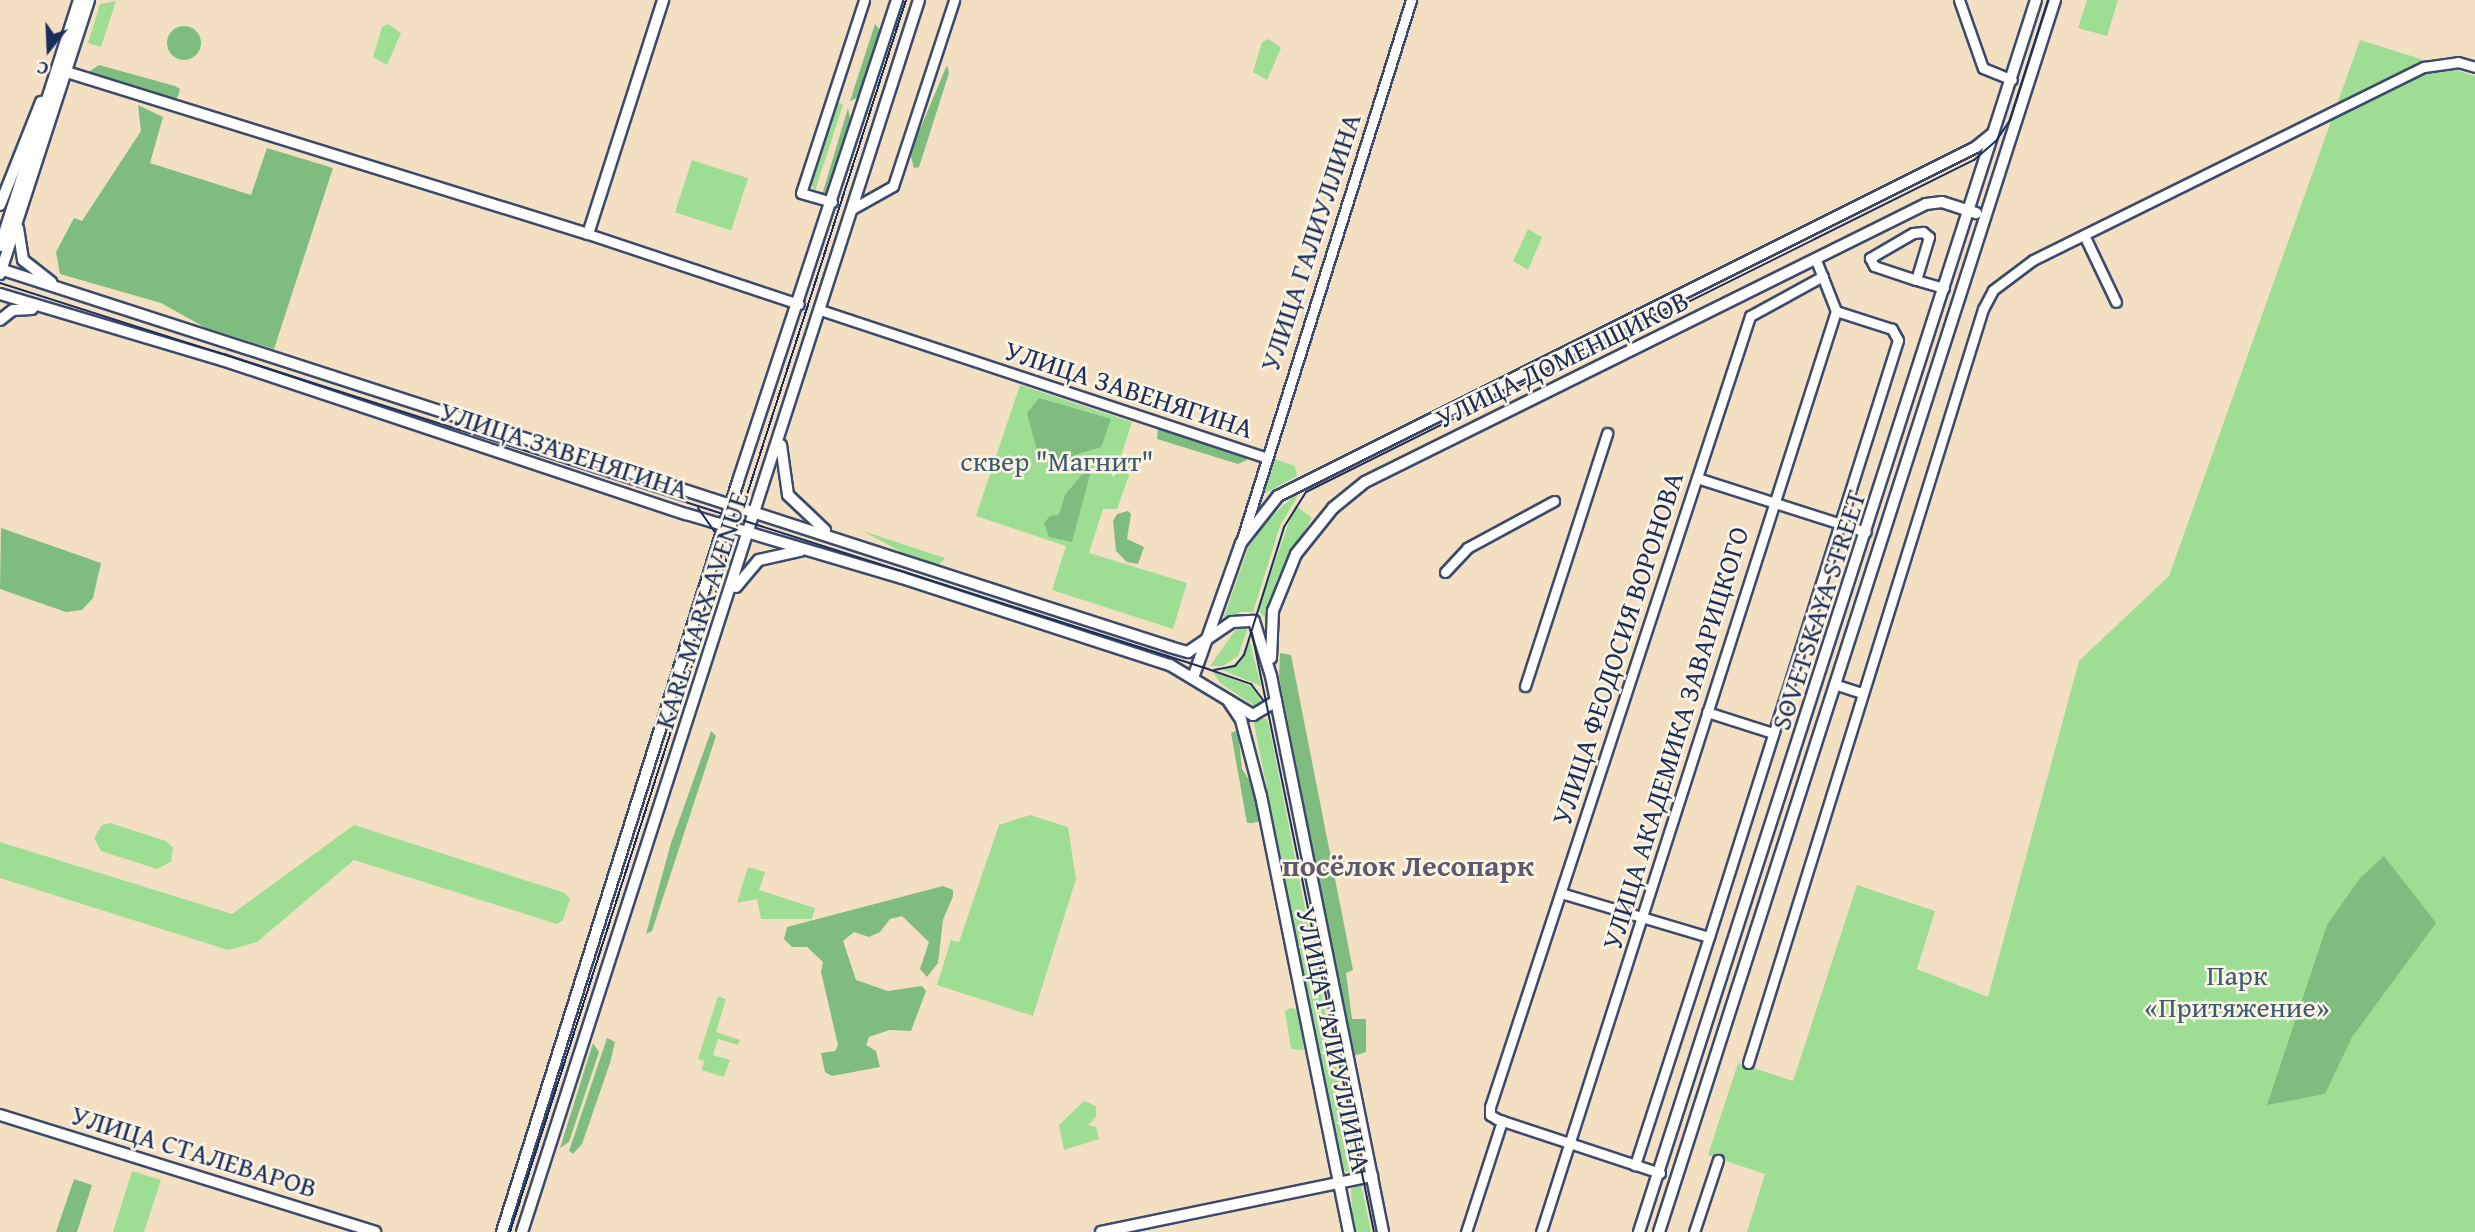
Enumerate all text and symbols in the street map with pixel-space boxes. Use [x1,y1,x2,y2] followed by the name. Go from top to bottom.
[14,14,84,84] north arrow
[33,54,52,84] text: С
[1252,109,1368,375] street label: УЛИЦА ГАЛИУЛЛИНА
[1430,283,1694,435] street label: УЛИЦА ДОМЕНЩИКОВ
[1000,333,1258,445] street label: УЛИЦА ЗАВЕНЯГИНА
[435,394,693,506] street label: УЛИЦА ЗАВЕНЯГИНА
[960,444,1154,478] park label: сквер "Магнит"
[1544,467,1690,829] street label: УЛИЦА ФЕОДОСИЯ ВОРОНОВА
[1763,486,1873,734] street label: SOVETSKAYA STREET
[647,487,755,733] street label: KARL MARX AVENUE
[1595,523,1755,953] street label: УЛИЦА АКАДЕМИКА ЗАВАРИЦКОГО
[1282,847,1534,883] district label: посёлок Лесопарк
[1290,904,1378,1174] street label: УЛИЦА ГАЛИУЛЛИНА
[2145,958,2329,1024] park label: Парк «Притяжение»
[67,1098,321,1204] street label: УЛИЦА СТАЛЕВАРОВ

